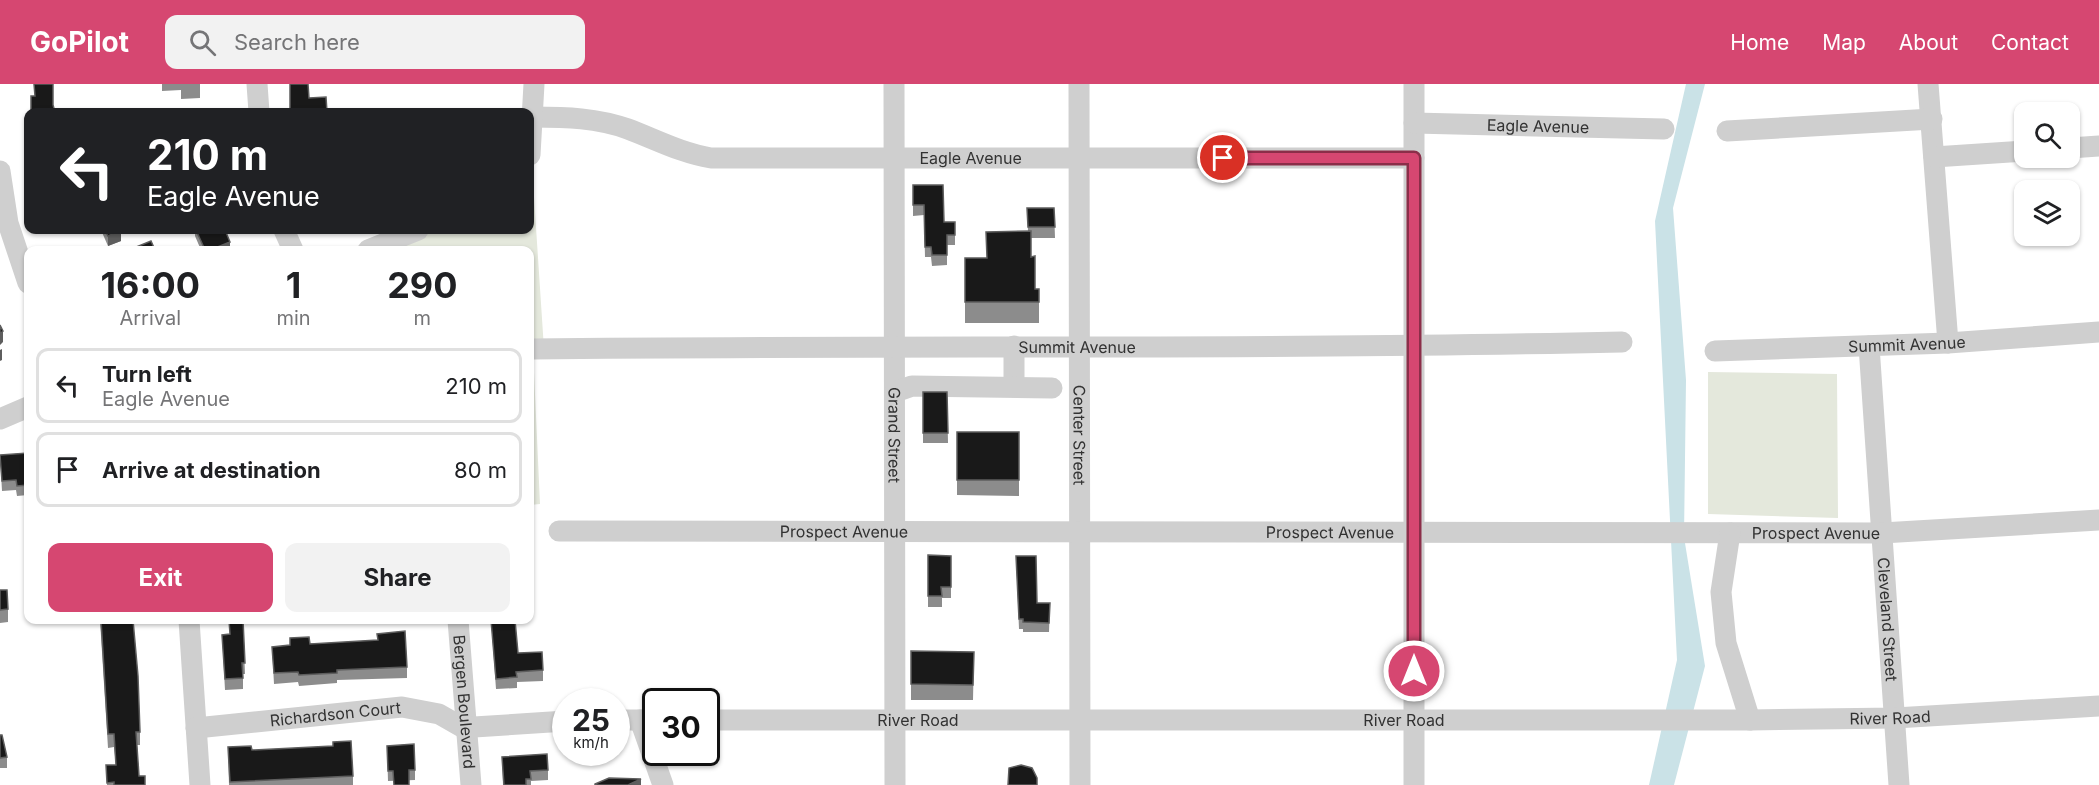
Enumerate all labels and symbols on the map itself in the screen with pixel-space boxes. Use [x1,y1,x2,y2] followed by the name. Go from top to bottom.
[1487,115,1589,137] street label: Eagle Avenue
[1197,132,1248,183] pin
[919,148,1022,168] street label: Eagle Avenue
[1848,332,1966,356] street label: Summit Avenue
[1018,337,1136,357] street label: Summit Avenue
[1069,385,1090,485] street label: Center Street
[884,387,905,483] street label: Grand Street
[780,521,908,542] street label: Prospect Avenue
[1266,522,1394,542] street label: Prospect Avenue
[1752,523,1880,543] street label: Prospect Avenue
[1873,557,1902,682] street label: Cleveland Street
[449,634,480,770] street label: Bergen Boulevard
[1382,639,1446,703] position arrow
[642,688,720,766] speed limit sign: 30
[269,697,402,730] street label: Richardson Court
[1849,706,1931,729] street label: River Road
[877,710,959,730] street label: River Road
[1363,710,1445,730] street label: River Road

